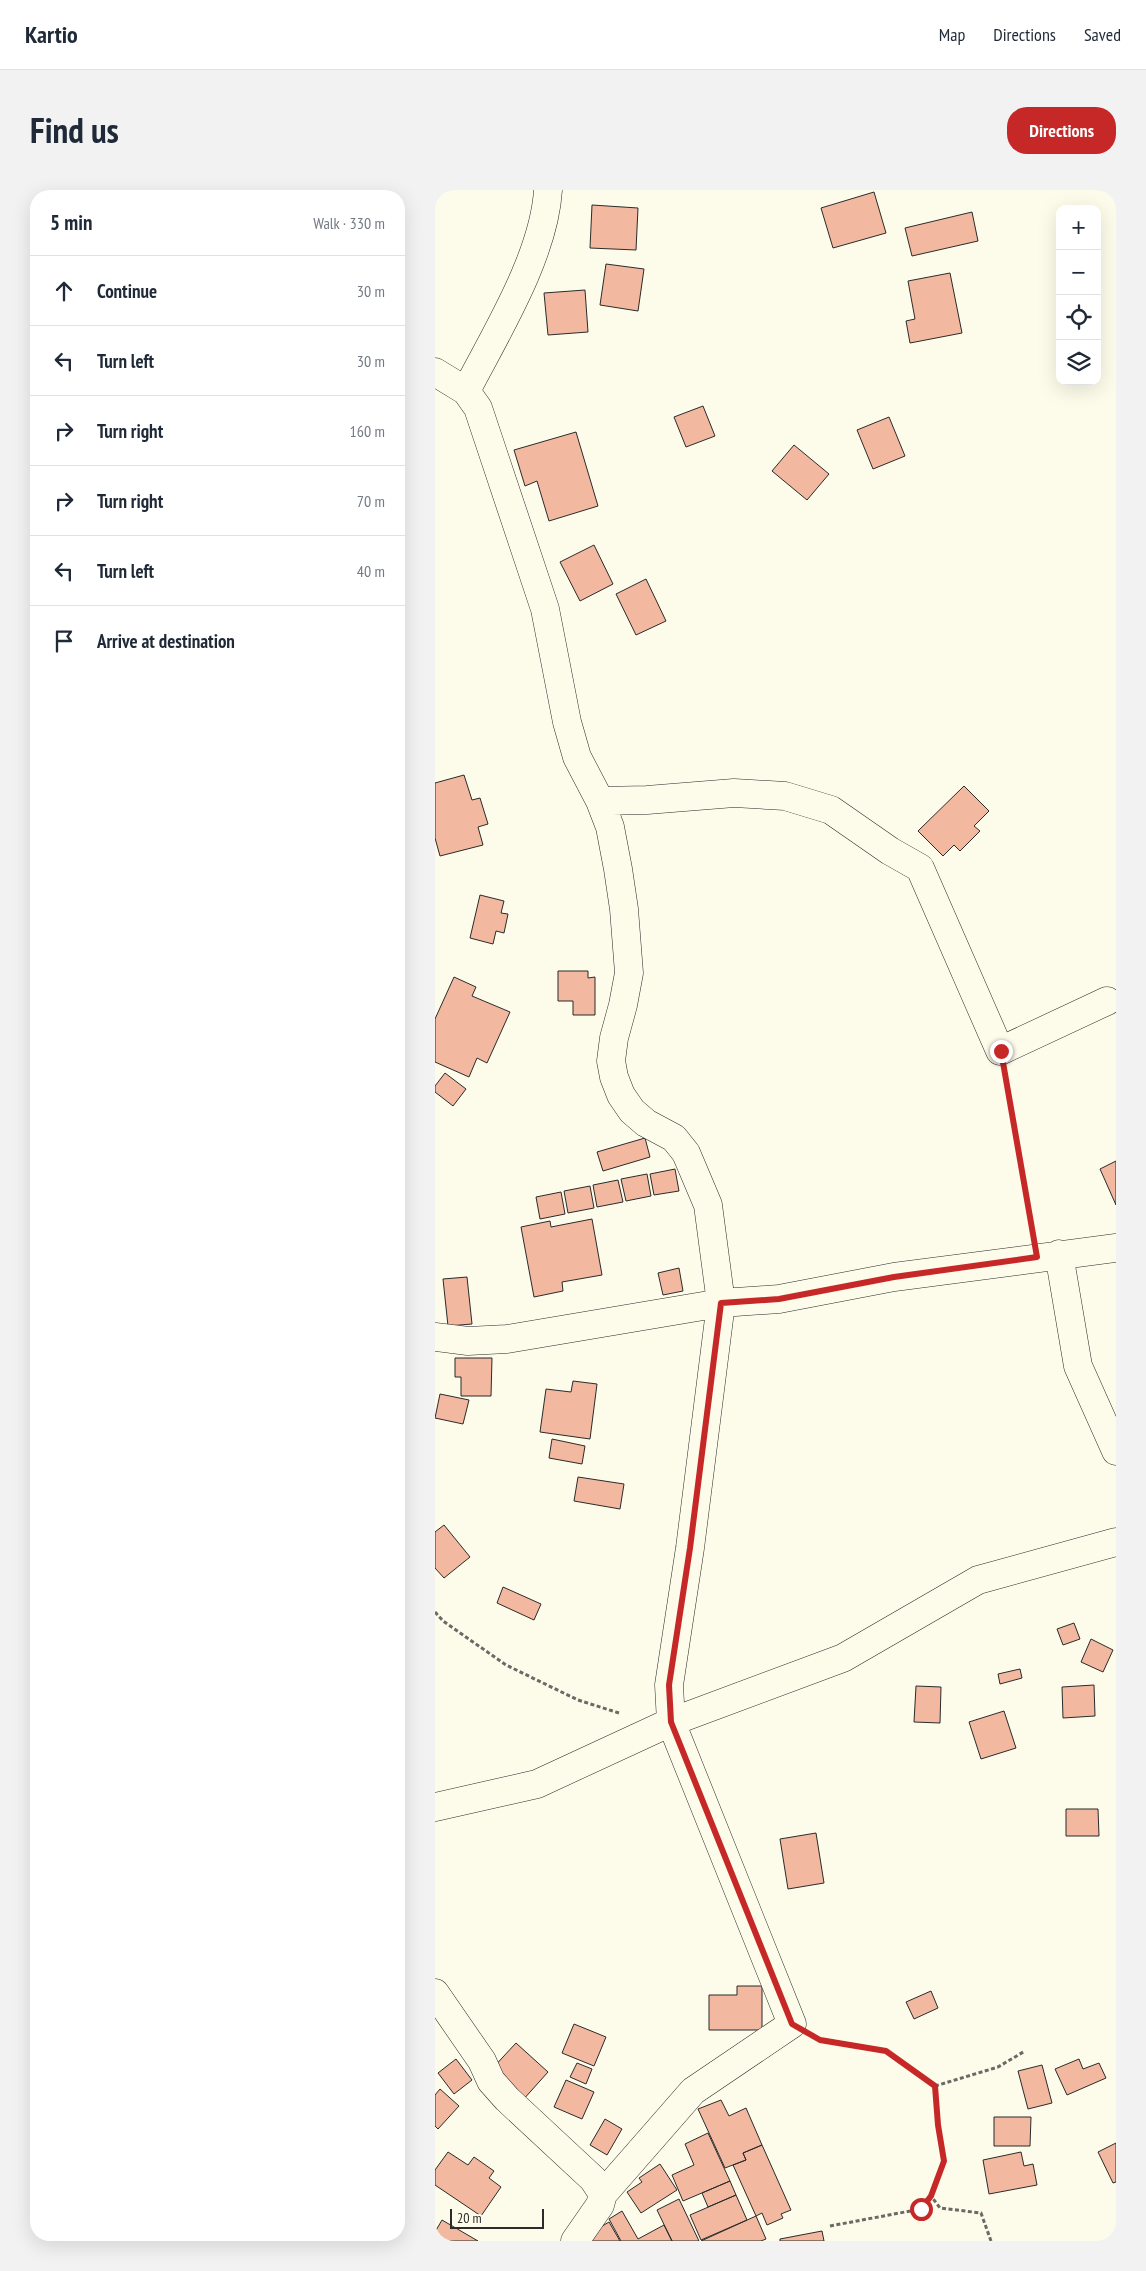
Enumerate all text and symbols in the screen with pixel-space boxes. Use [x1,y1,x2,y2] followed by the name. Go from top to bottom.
[25,19,78,50] text: Kartio
[939,23,965,46] text: Map
[993,23,1056,46] text: Directions
[1084,23,1121,46] text: Saved
[30,107,119,153] text: Find us
[1007,107,1116,154] button: Directions
[1056,205,1101,385] map controls
[1056,205,1101,250] button: +
[50,209,92,236] text: 5 min
[313,213,385,233] text: Walk · 330 m
[1056,250,1101,295] button: −
[50,277,78,305] icon: ahead
[97,279,157,303] text: Continue
[357,281,385,301] text: 30 m
[1056,295,1101,340] button: locate
[1056,340,1101,385] button: layers
[50,347,78,375] icon: left
[97,349,154,373] text: Turn left
[357,351,385,371] text: 30 m
[50,417,78,445] icon: right
[97,419,163,443] text: Turn right
[350,421,385,441] text: 160 m
[50,487,78,515] icon: right
[97,489,163,513] text: Turn right
[357,491,385,511] text: 70 m
[50,557,78,585] icon: left
[97,559,154,583] text: Turn left
[357,561,385,581] text: 40 m
[50,627,78,655] icon: arrive
[97,629,235,653] text: Arrive at destination
[990,1040,1013,1063] route end
[910,2198,933,2221] route start
[450,2206,544,2229] scale bar
[457,2209,482,2227] text: 20 m

